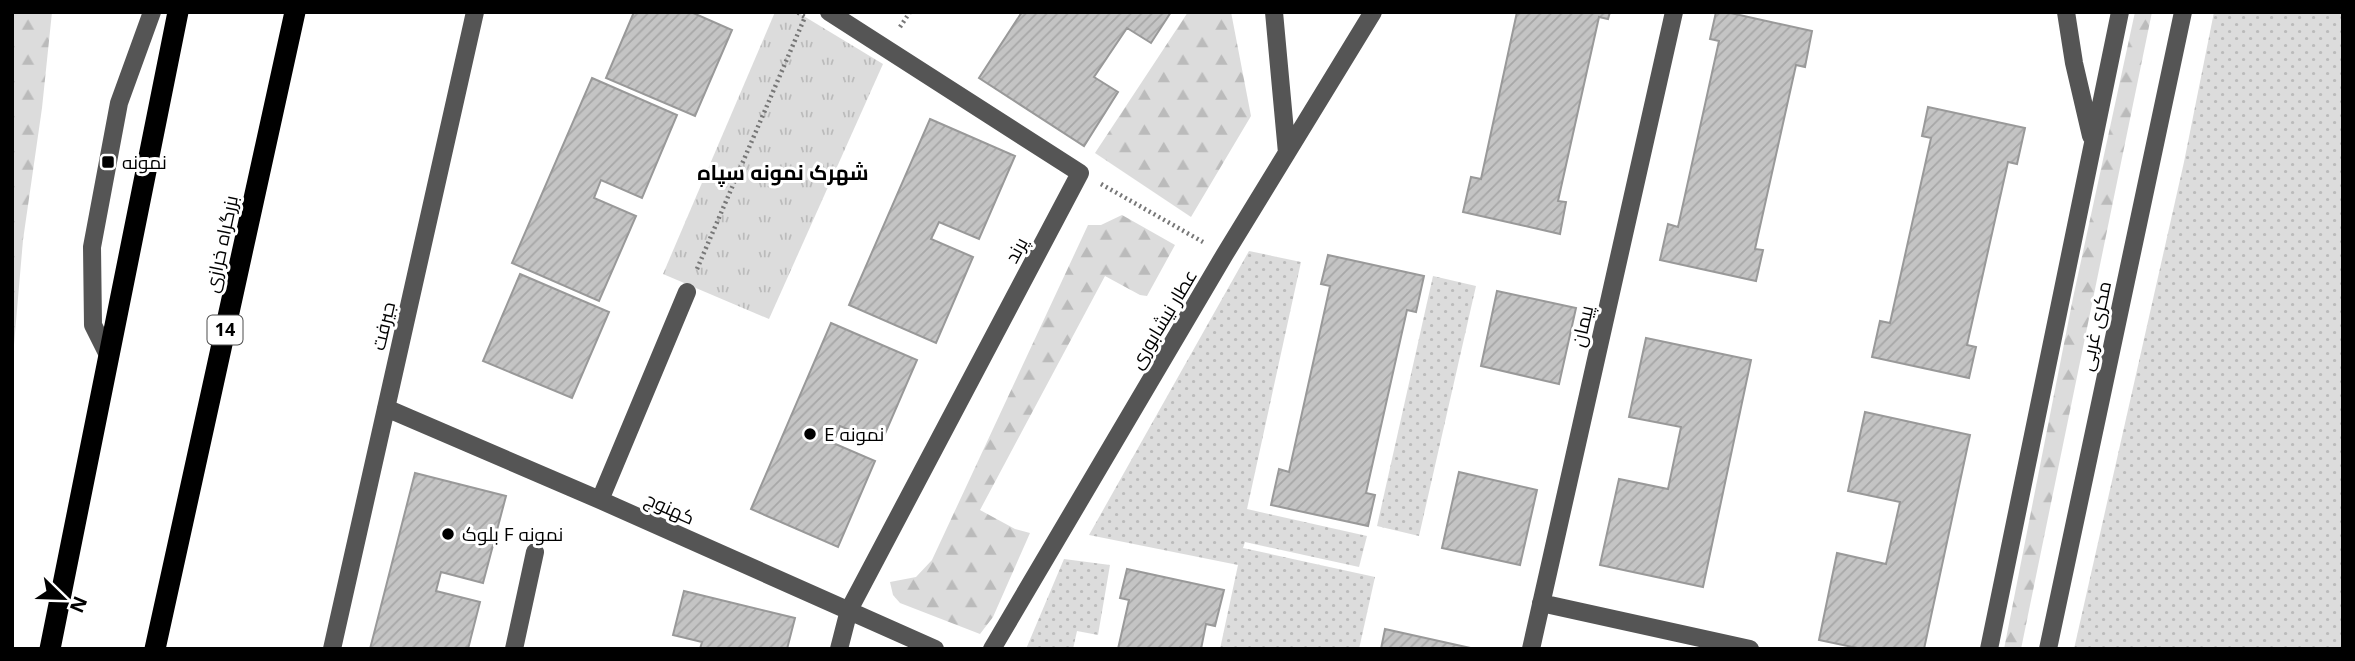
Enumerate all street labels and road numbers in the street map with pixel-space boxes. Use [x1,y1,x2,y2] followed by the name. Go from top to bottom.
[198,193,244,295] street label: بزرگراه خرازی
[998,232,1034,268] street label: پرند
[1123,264,1203,374] street label: عطار نیشابوری
[2073,279,2117,373] street label: مکری غربی
[365,299,401,353] street label: جيرفت
[1565,303,1599,349] street label: پیمان
[208,316,243,344] road number: 14
[641,486,699,531] street label: كهنوج

